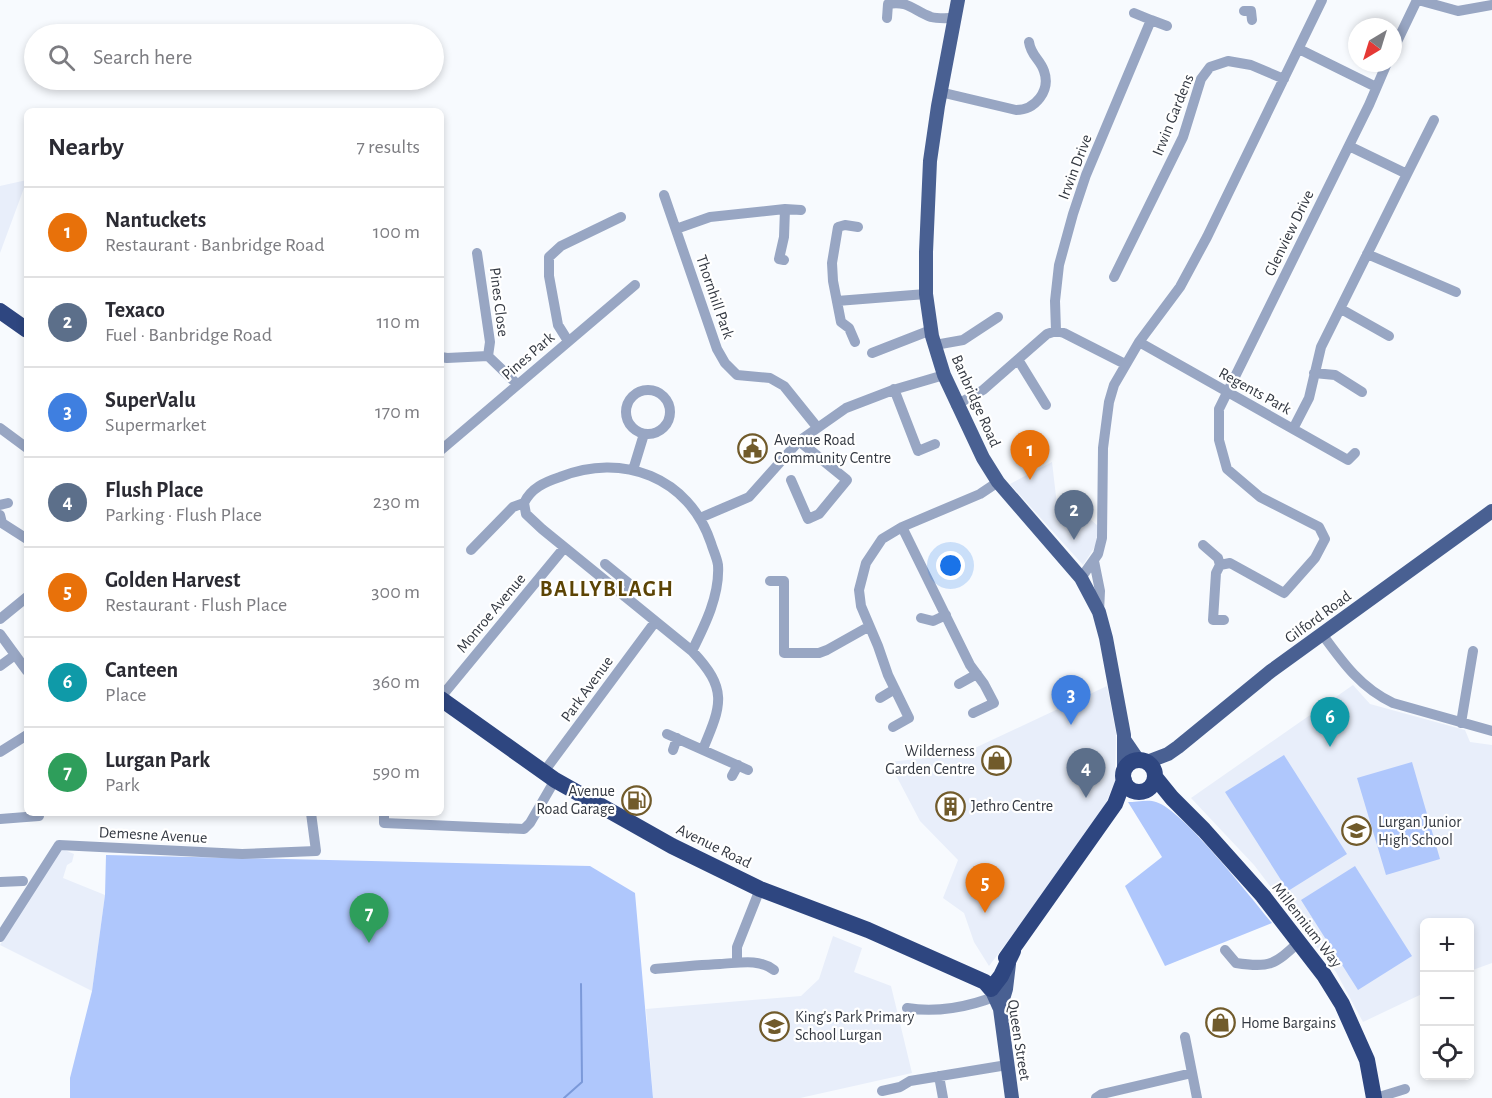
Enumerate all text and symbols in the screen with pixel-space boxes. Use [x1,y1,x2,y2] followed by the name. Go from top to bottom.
[1348,18,1402,72] north arrow
[24,24,444,90] search box
[45,41,78,74] icon: search
[93,46,192,68] text: Search here
[1149,72,1197,158] street label: Irwin Gardens
[1055,132,1095,202] street label: Irwin Drive
[48,134,124,160] text: Nearby
[356,137,420,157] text: 7 results
[1261,187,1317,279] street label: Glenview Drive
[105,209,206,231] text: Nantuckets
[64,222,71,242] text: 1
[373,222,420,242] text: 100 m
[105,235,325,255] text: Restaurant · Banbridge Road
[693,253,737,342] street label: Thornhill Park
[487,266,511,338] street label: Pines Close
[105,299,165,321] text: Texaco
[63,312,72,332] text: 2
[376,312,420,332] text: 110 m
[105,325,272,345] text: Fuel · Banbridge Road
[499,329,558,383] street label: Pines Park
[949,352,1003,450] street label: Banbridge Road
[1216,365,1295,418] street label: Regents Park
[105,389,196,411] text: SuperValu
[63,402,72,422] text: 3
[375,402,420,422] text: 170 m
[105,415,206,435] text: Supermarket
[1010,430,1050,480] pin: 1
[774,432,891,467] place label: Avenue Road Community Centre
[737,433,769,465] public building icon: Avenue Road Community Centre
[105,479,203,501] text: Flush Place
[1054,490,1094,540] pin: 2
[62,492,73,512] text: 4
[373,492,420,512] text: 230 m
[105,505,262,525] text: Parking · Flush Place
[936,551,965,580] your location
[105,569,240,591] text: Golden Harvest
[453,570,529,656] street label: Monroe Avenue
[540,578,674,600] district label: BALLYBLAGH
[63,582,72,602] text: 5
[371,582,420,602] text: 300 m
[1282,588,1354,646] street label: Gilford Road
[105,595,287,615] text: Restaurant · Flush Place
[558,653,616,725] street label: Park Avenue
[105,659,178,681] text: Canteen
[63,672,72,692] text: 6
[373,672,420,692] text: 360 m
[1052,676,1090,725] pin: 3
[105,685,146,705] text: Place
[1310,698,1350,747] pin: 6
[885,743,975,777] place label: Wilderness Garden Centre
[980,744,1012,776] shop icon: Wilderness Garden Centre
[1066,748,1106,798] pin: 4
[105,749,210,771] text: Lurgan Park
[63,762,72,782] text: 7
[372,762,420,782] text: 590 m
[105,775,140,795] text: Park
[536,783,615,817] place label: Avenue Road Garage
[620,784,652,816] fuel station icon: Avenue Road Garage
[934,790,966,822] building icon: Jethro Centre
[971,798,1053,814] place label: Jethro Centre
[1378,814,1462,848] place label: Lurgan Junior High School
[1341,815,1373,847] school or university icon: Lurgan Junior High School
[674,821,754,871] street label: Avenue Road
[98,824,208,846] street label: Demesne Avenue
[966,864,1004,913] pin: 5
[1268,880,1345,971] street label: Millennium Way
[350,894,388,943] pin: 7
[1420,918,1474,1080] map controls
[1420,918,1474,972] button: +
[1420,972,1474,1026] button: −
[1004,998,1033,1082] street label: Queen Street
[1204,1007,1236,1039] shop icon: Home Bargains
[795,1009,914,1043] place label: King's Park Primary School Lurgan
[758,1010,790,1042] school or university icon: King's Park Primary School Lurgan
[1241,1015,1336,1031] place label: Home Bargains
[1420,1026,1474,1080] button: locate

